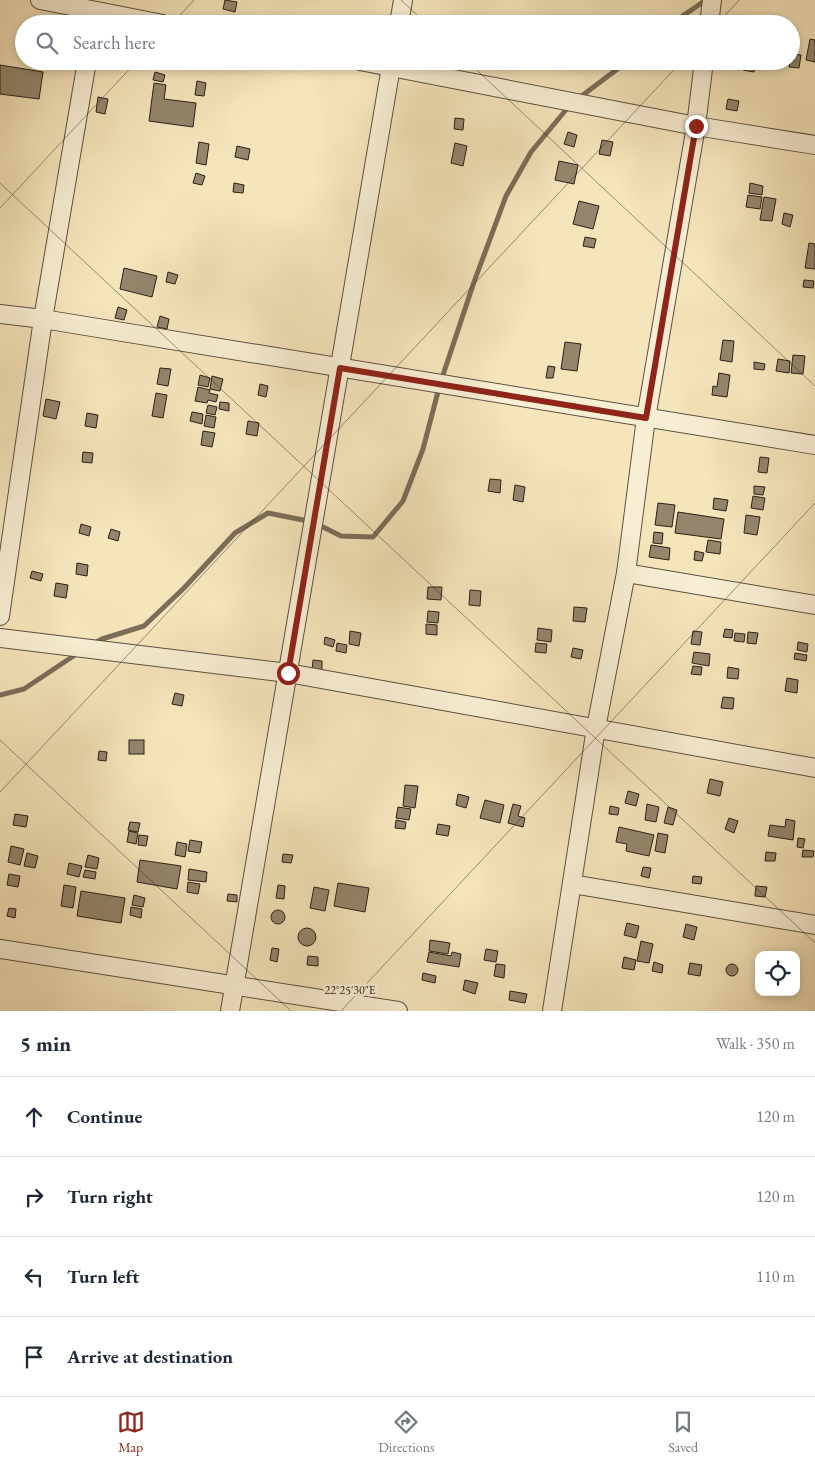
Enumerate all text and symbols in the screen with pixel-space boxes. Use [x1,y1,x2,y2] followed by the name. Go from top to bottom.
[15,15,800,70] search box
[33,29,61,57] icon: search
[73,30,155,55] text: Search here
[685,115,708,138] route end
[277,662,300,685] route start
[755,951,800,996] map controls
[755,951,800,996] button: locate
[324,982,376,998] text: 22°25'30"E
[20,1030,71,1057] text: 5 min
[716,1033,795,1054] text: Walk · 350 m
[20,1103,48,1131] icon: ahead
[67,1104,142,1129] text: Continue
[756,1106,795,1127] text: 120 m
[20,1183,48,1211] icon: right
[67,1184,153,1209] text: Turn right
[756,1186,795,1207] text: 120 m
[20,1263,48,1291] icon: left
[67,1264,139,1289] text: Turn left
[756,1266,795,1287] text: 110 m
[20,1343,48,1371] icon: arrive
[67,1344,233,1369] text: Arrive at destination
[117,1408,145,1456] tab: Map
[378,1408,435,1456] tab: Directions
[668,1408,698,1456] tab: Saved

